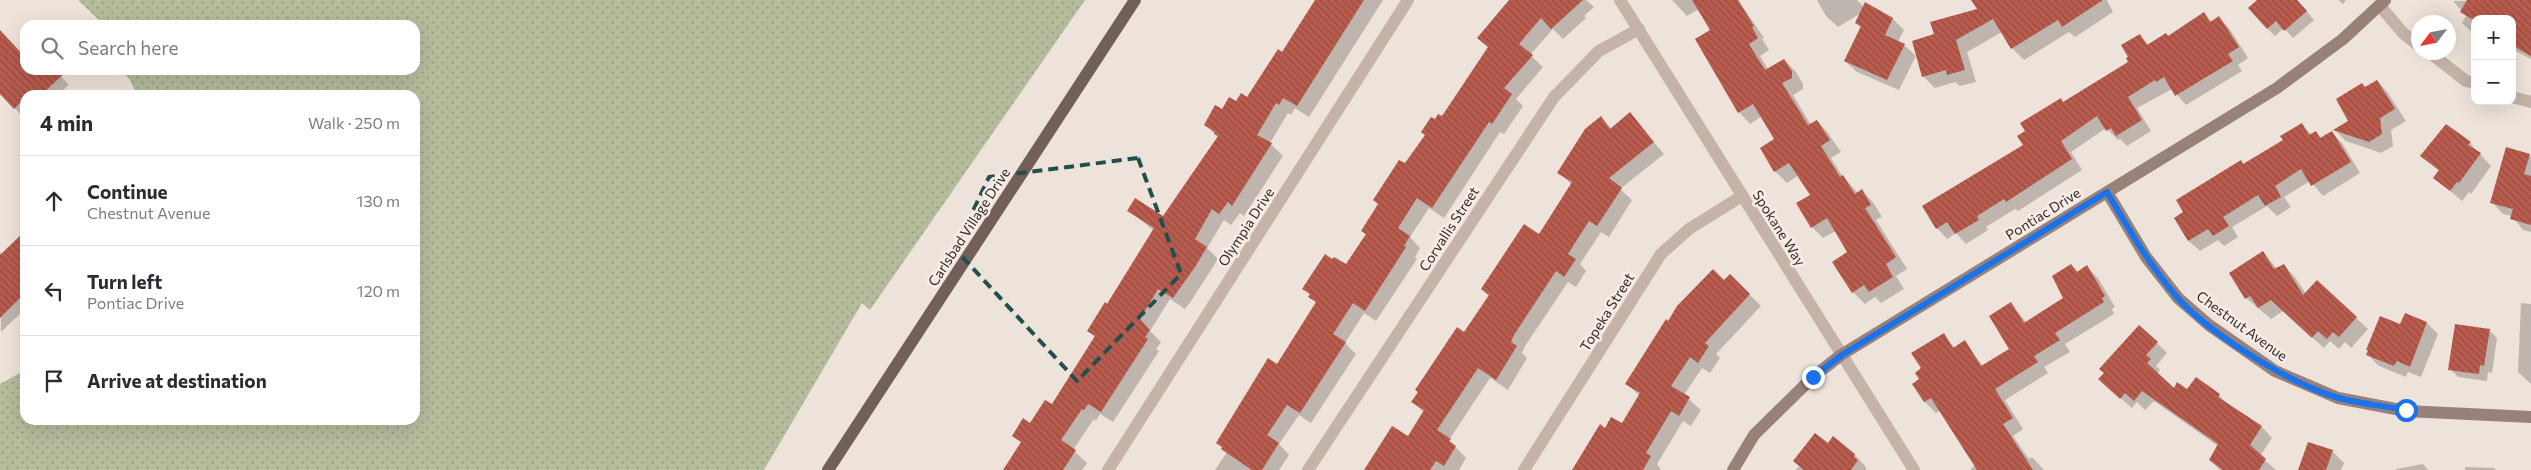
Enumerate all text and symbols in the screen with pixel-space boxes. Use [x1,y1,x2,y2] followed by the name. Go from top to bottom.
[2411,15,2456,60] north arrow
[2471,15,2516,105] map controls
[2471,15,2516,60] button: +
[20,20,420,75] search box
[38,34,66,62] icon: search
[78,36,178,59] text: Search here
[2471,60,2516,105] button: −
[40,110,93,135] text: 4 min
[308,113,400,132] text: Walk · 250 m
[924,164,1013,289] street label: Carlsbad Village Drive
[87,180,167,203] text: Continue
[1415,183,1482,274] street label: Corvallis Street
[1214,184,1277,269] street label: Olympia Drive
[2002,184,2083,243] street label: Pontiac Drive
[40,187,68,215] icon: ahead
[1749,187,1809,269] street label: Spokane Way
[357,191,400,210] text: 130 m
[87,203,210,222] text: Chestnut Avenue
[1576,269,1638,354] street label: Topeka Street
[87,270,162,293] text: Turn left
[40,277,68,305] icon: left
[357,281,400,300] text: 120 m
[2194,287,2291,364] street label: Chestnut Avenue
[87,293,184,312] text: Pontiac Drive
[1802,366,1825,389] route end
[40,367,68,395] icon: arrive
[87,369,267,392] text: Arrive at destination
[2395,399,2418,422] route start

